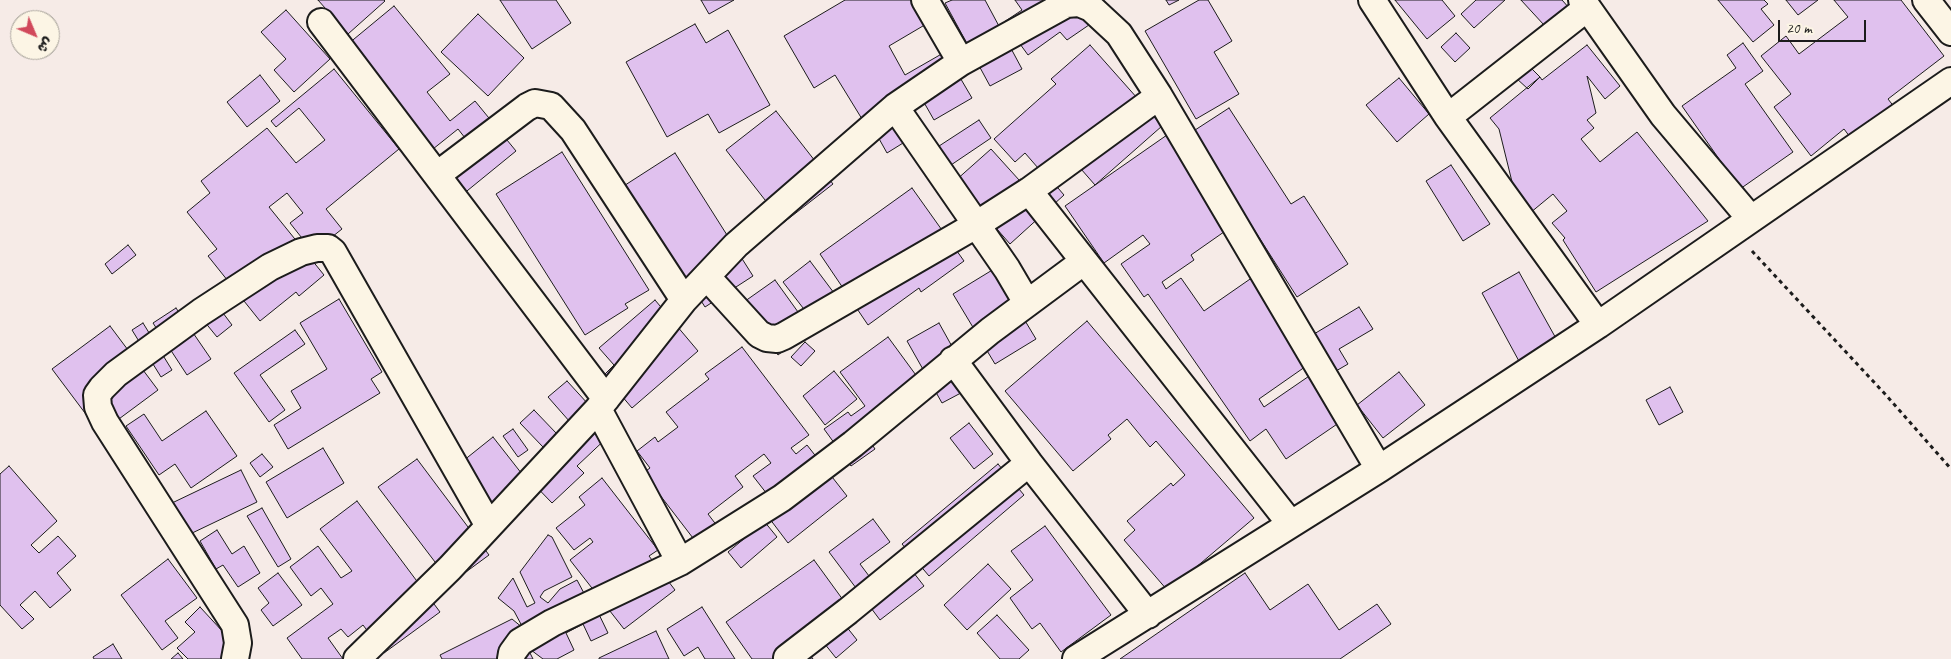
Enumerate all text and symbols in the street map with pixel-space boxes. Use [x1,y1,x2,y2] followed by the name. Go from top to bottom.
[10,10,60,60] north arrow
[1781,10,1868,42] scale bar
[1786,19,1812,38] text: 20 m
[34,34,57,57] text: ش

